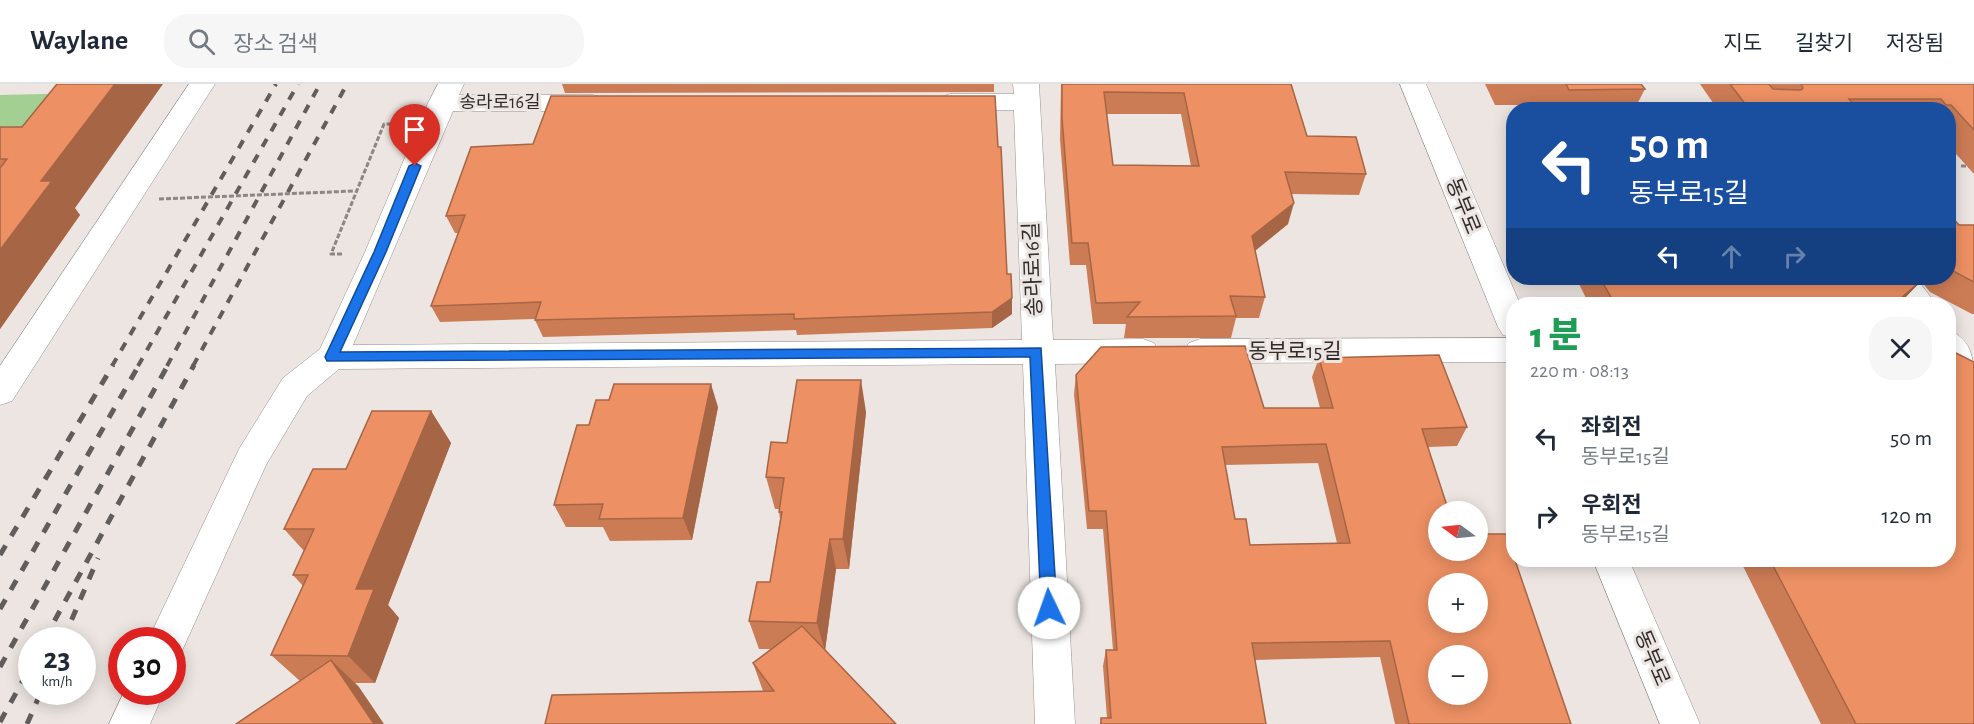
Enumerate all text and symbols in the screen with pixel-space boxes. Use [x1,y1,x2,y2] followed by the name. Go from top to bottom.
[164,14,584,68] search box
[185,25,218,58] icon: search
[30,27,128,55] text: Waylane
[233,33,318,55] text: 장소 검색
[1723,33,1762,54] text: 지도
[1795,33,1853,54] text: 길찾기
[1886,33,1944,54] text: 저장됨
[460,93,540,112] street label: 송라로16길
[389,104,440,166] pin
[398,113,431,146] icon: arrive
[1629,124,1709,166] text: 50 m
[1530,126,1608,204] icon: left
[1442,175,1484,237] street label: 동부로
[1629,180,1749,207] text: 동부로15길
[1020,221,1045,317] street label: 송라로16길
[1652,240,1685,273] icon: left
[1715,240,1748,273] icon: ahead
[1778,240,1811,273] icon: right
[1869,317,1932,380] button: close
[1530,318,1582,354] text: 1 분
[1248,340,1342,362] street label: 동부로15길
[1530,361,1629,381] text: 220 m · 08:13
[1581,416,1642,438] text: 좌회전
[1530,422,1563,455] icon: left
[1890,427,1932,449] text: 50 m
[1581,447,1670,467] text: 동부로15길
[1581,494,1642,516] text: 우회전
[1530,500,1563,533] icon: right
[1428,501,1488,561] north arrow
[1428,501,1488,705] map controls
[1882,505,1932,527] text: 120 m
[1581,525,1670,545] text: 동부로15길
[1428,573,1488,633] button: +
[1017,576,1081,640] position arrow
[108,627,186,705] speed limit sign: 30
[1631,627,1673,689] street label: 동부로
[43,644,71,674] text: 23
[1428,645,1488,705] button: −
[42,674,72,689] text: km/h

